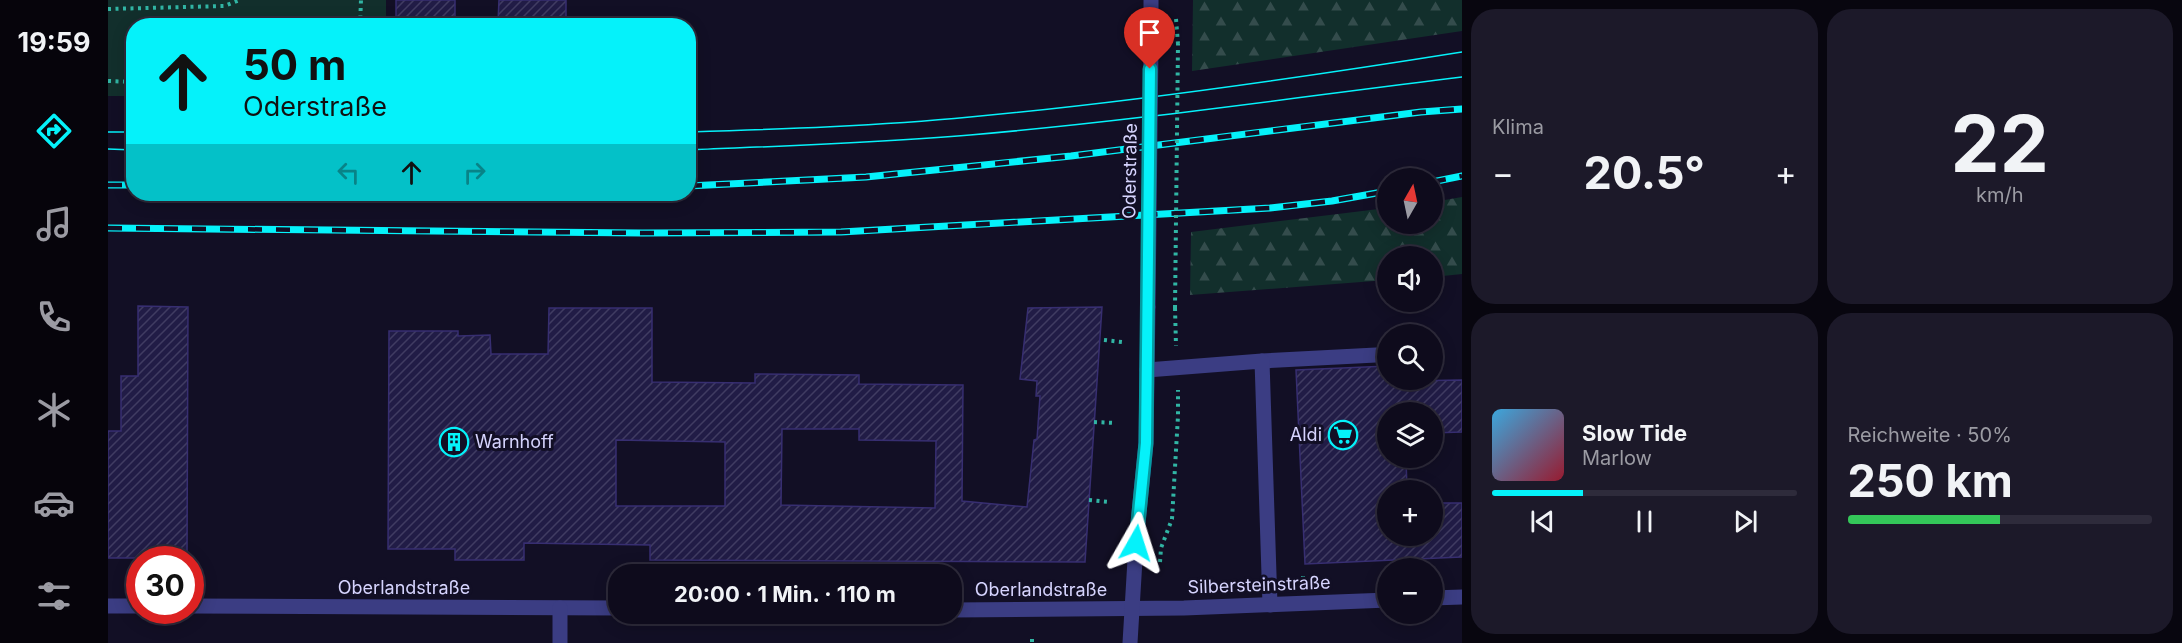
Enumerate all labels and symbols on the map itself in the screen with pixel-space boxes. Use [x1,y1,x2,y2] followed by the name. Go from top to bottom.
[1124,7,1175,69] pin
[1118,123,1141,219] street label: Oderstraße
[1377,168,1443,234] north arrow
[1327,419,1359,451] supermarket icon: Aldi
[1290,424,1322,445] place label: Aldi
[438,426,470,458] building icon: Warnhoff
[475,431,554,452] place label: Warnhoff
[1104,511,1168,575] position arrow
[126,546,204,624] speed limit sign: 30
[1187,572,1331,597] street label: Silbersteinstraße
[338,577,470,598] street label: Oberlandstraße
[975,579,1107,600] street label: Oberlandstraße

